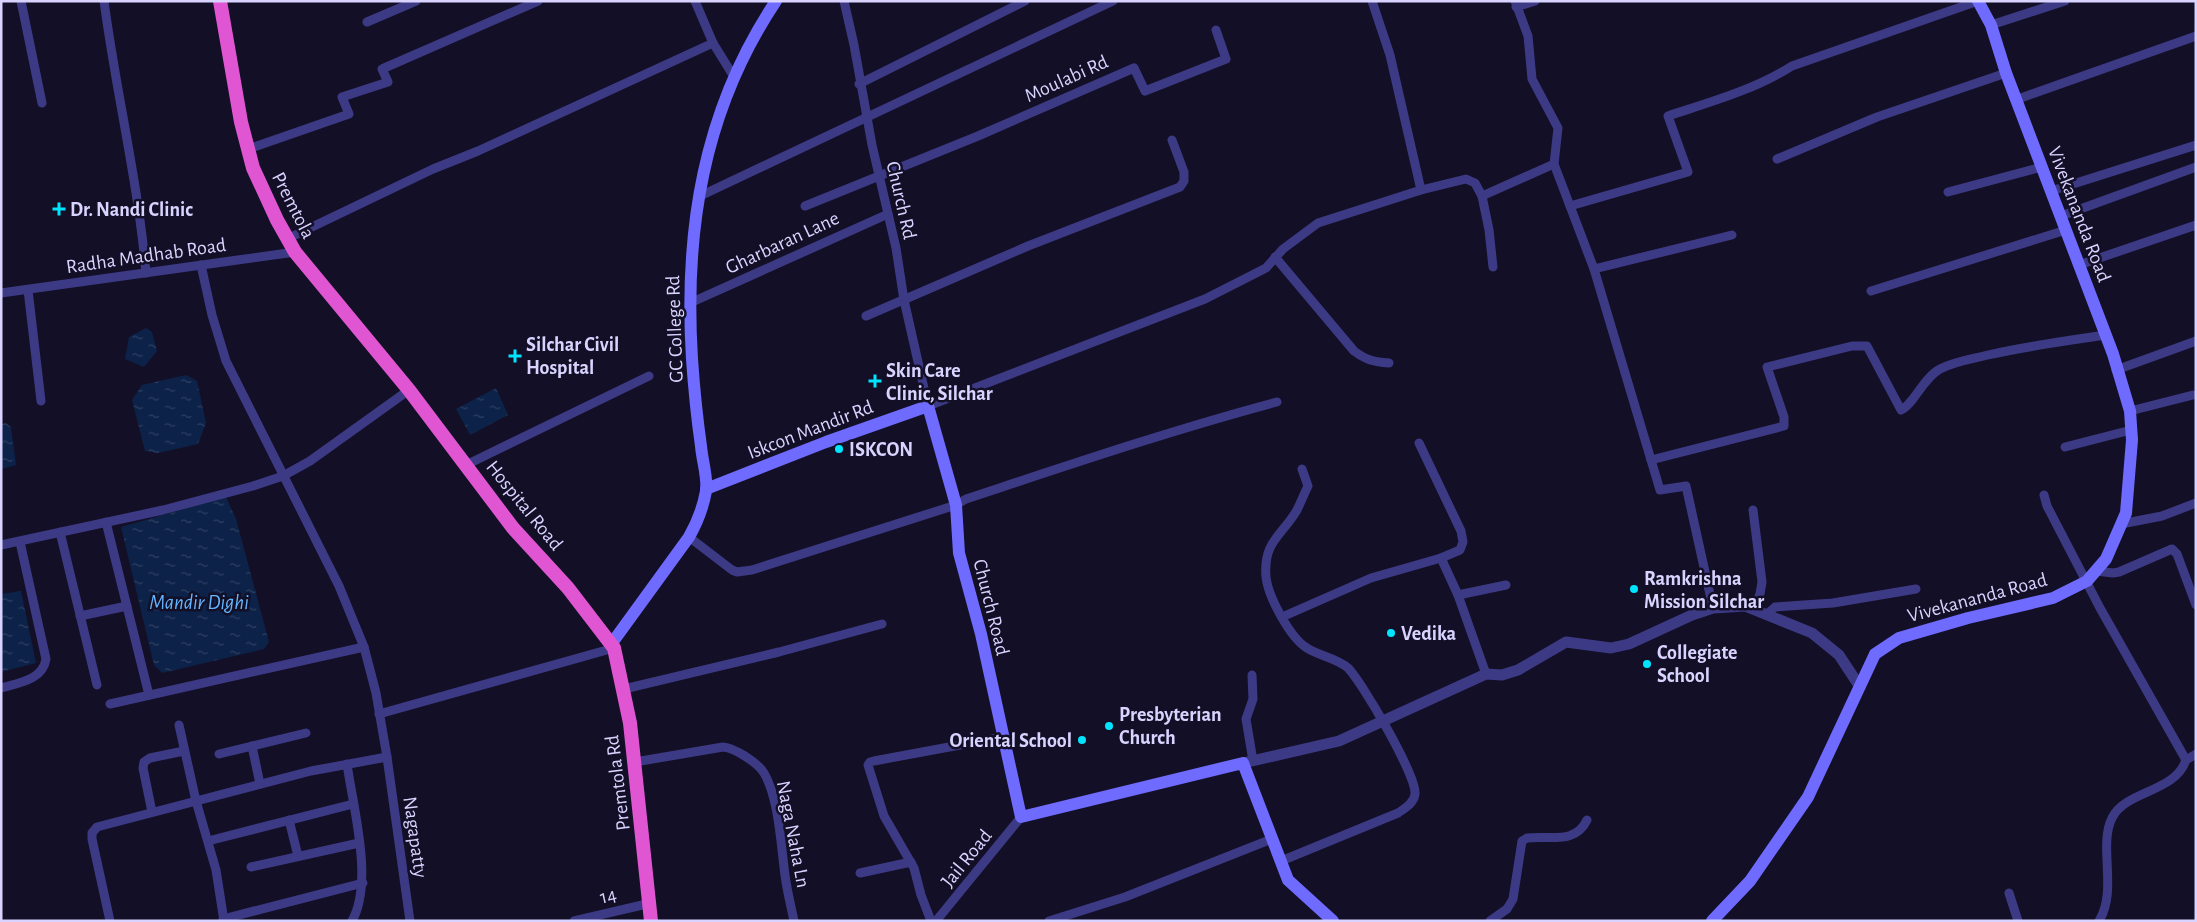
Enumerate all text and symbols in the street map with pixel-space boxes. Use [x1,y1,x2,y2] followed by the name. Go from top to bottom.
[1022,52,1111,106] street label: Moulabi Rd
[2044,144,2114,285] street label: Vivekananda Road
[882,159,920,241] street label: Church Rd
[268,169,318,242] street label: Premtola
[70,200,193,220] place label: Dr. Nandi Clinic
[52,202,66,216] marker: Dr. Nandi Clinic
[723,208,842,278] street label: Gharbaran Lane
[65,235,227,277] street label: Radha Madhab Road
[663,275,687,383] street label: GC College Rd
[526,335,619,378] place label: Silchar Civil Hospital
[508,349,522,363] marker: Silchar Civil Hospital
[886,361,993,404] place label: Skin Care Clinic, Silchar
[868,374,882,388] marker: Skin Care Clinic, Silchar
[745,397,876,463] street label: Iskcon Mandir Rd
[849,440,913,460] place label: ISKCON
[833,443,845,455] marker: ISKCON
[482,457,566,554] street label: Hospital Road
[969,557,1013,657] street label: Church Road
[1644,569,1764,612] place label: Ramkrishna Mission Silchar
[1905,570,2049,626] street label: Vivekananda Road
[1628,583,1640,595] marker: Ramkrishna Mission Silchar
[149,592,249,613] water label: Mandir Dighi
[1401,624,1457,644] place label: Vedika
[1385,627,1397,639] marker: Vedika
[1657,643,1738,686] place label: Collegiate School
[1641,658,1653,670] marker: Collegiate School
[1119,705,1221,748] place label: Presbyterian Church
[1103,720,1115,732] marker: Presbyterian Church
[949,731,1072,751] place label: Oriental School
[602,734,634,832] street label: Premtola Rd
[1076,734,1088,746] marker: Oriental School
[773,779,813,889] street label: Naga Naha Ln
[399,795,431,880] street label: Nagapatty
[938,826,996,891] street label: Jail Road
[598,884,619,908] street label: 14

